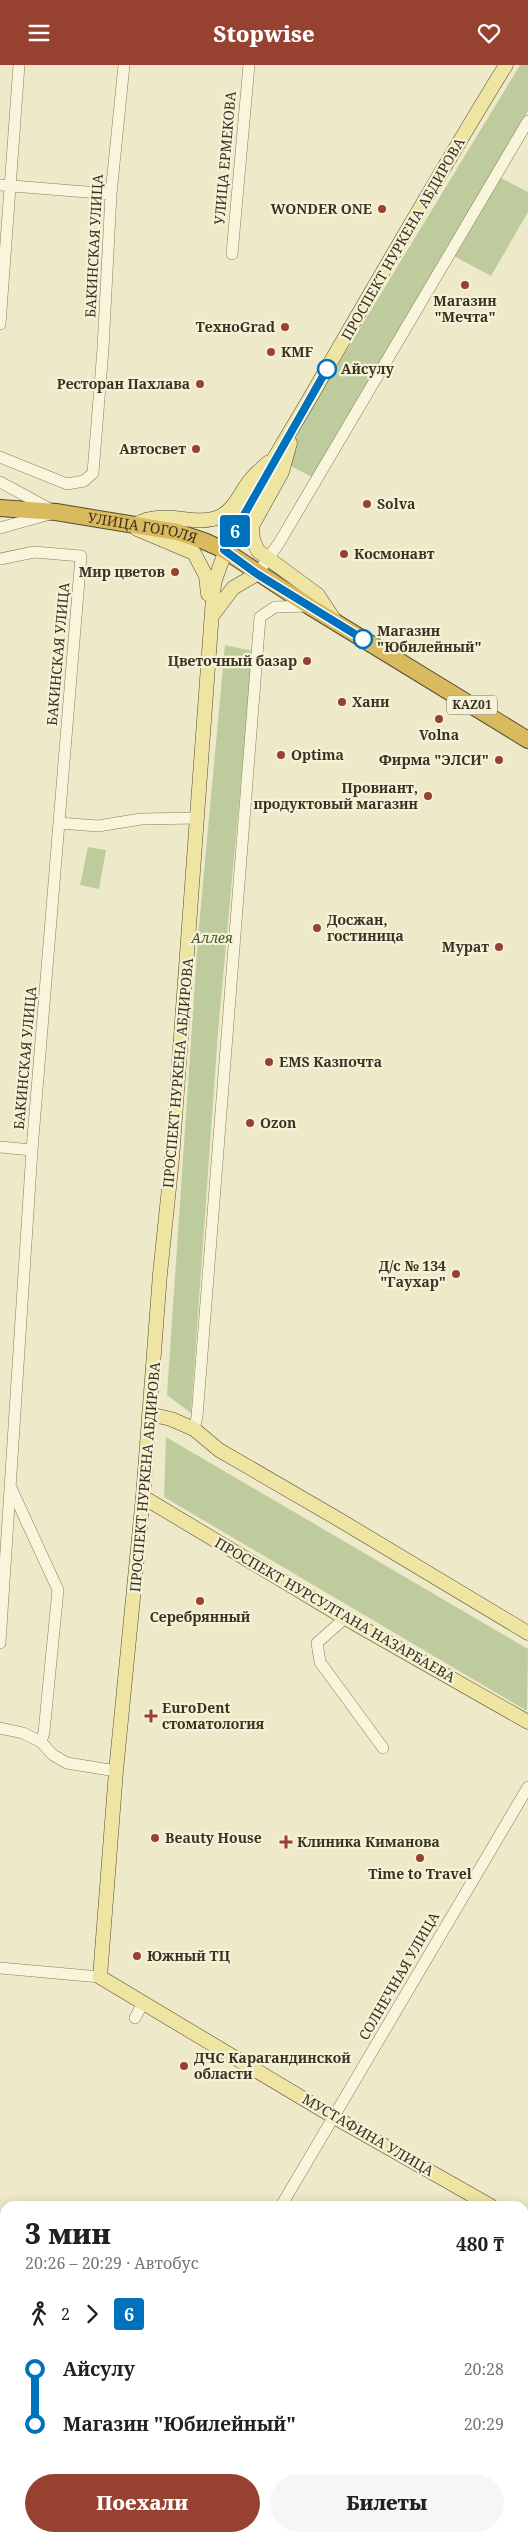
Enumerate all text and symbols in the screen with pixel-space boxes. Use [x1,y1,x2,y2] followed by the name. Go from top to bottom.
[213,18,315,48] text: Stopwise
[25,19,53,47] icon: menu
[475,19,503,47] icon: heart
[209,90,240,225] street label: УЛИЦА ЕРМЕКОВА
[337,134,469,344] street label: ПРОСПЕКТ НУРКЕНА АБДИРОВА
[80,174,107,318] street label: БАКИНСКАЯ УЛИЦА
[271,199,372,218] place label: WONDER ONE
[376,203,388,215] marker: WONDER ONE
[459,279,471,291] marker: Магазин "Мечта"
[433,291,497,326] place label: Магазин "Мечта"
[195,317,275,336] place label: ТехноGrad
[279,321,291,333] marker: ТехноGrad
[281,342,314,361] place label: KMF
[265,346,277,358] marker: KMF
[317,359,337,379] marker: Айсулу
[341,359,395,378] place label: Айсулу
[57,374,190,393] place label: Ресторан Пахлава
[194,378,206,390] marker: Ресторан Пахлава
[119,439,186,458] place label: Автосвет
[190,443,202,455] marker: Автосвет
[377,494,416,513] place label: Solva
[361,498,373,510] marker: Solva
[86,507,200,547] street label: УЛИЦА ГОГОЛЯ
[219,515,251,547] line badge: 6
[230,519,240,543] text: 6
[354,544,435,563] place label: Космонавт
[338,548,350,560] marker: Космонавт
[79,562,166,581] place label: Мир цветов
[169,566,181,578] marker: Мир цветов
[42,581,73,726] street label: БАКИНСКАЯ УЛИЦА
[377,621,482,656] place label: Магазин "Юбилейный"
[353,629,373,649] marker: Магазин "Юбилейный"
[168,651,297,670] place label: Цветочный базар
[301,655,313,667] marker: Цветочный базар
[352,692,390,711] place label: Хани
[447,695,497,715] road number: KАZ01
[336,696,348,708] marker: Хани
[433,713,445,725] marker: Volna
[419,725,459,744] place label: Volna
[291,745,344,764] place label: Optima
[275,749,287,761] marker: Optima
[379,750,489,769] place label: Фирма "ЭЛСИ"
[493,754,505,766] marker: Фирма "ЭЛСИ"
[254,778,419,813] place label: Провиант, продуктовый магазин
[422,790,434,802] marker: Провиант, продуктовый магазин
[327,910,404,945] place label: Досжан, гостиница
[311,922,323,934] marker: Досжан, гостиница
[190,928,233,947] park label: Аллея
[442,937,489,956] place label: Мурат
[493,941,505,953] marker: Мурат
[158,957,197,1189] street label: ПРОСПЕКТ НУРКЕНА АБДИРОВА
[9,985,40,1130] street label: БАКИНСКАЯ УЛИЦА
[279,1052,382,1071] place label: EMS Казпочта
[263,1056,275,1068] marker: EMS Казпочта
[260,1113,296,1132] place label: Ozon
[244,1117,256,1129] marker: Ozon
[379,1256,446,1291] place label: Д/с № 134 "Гаухар"
[450,1268,462,1280] marker: Д/с № 134 "Гаухар"
[125,1361,164,1593] street label: ПРОСПЕКТ НУРКЕНА АБДИРОВА
[212,1533,459,1687] street label: ПРОСПЕКТ НУРСУЛТАНА НАЗАРБАЕВА
[194,1595,206,1607] marker: Серебрянный
[150,1607,251,1626] place label: Серебрянный
[162,1698,265,1733] place label: EuroDent стоматология
[144,1709,158,1723] marker: EuroDent стоматология
[165,1828,262,1847] place label: Beauty House
[149,1832,161,1844] marker: Beauty House
[297,1832,440,1851] place label: Клиника Киманова
[279,1835,293,1849] marker: Клиника Киманова
[414,1852,426,1864] marker: Time to Travel
[368,1864,472,1883] place label: Time to Travel
[354,1908,443,2043] street label: СОЛНЕЧНАЯ УЛИЦА
[147,1946,230,1965] place label: Южный ТЦ
[131,1950,143,1962] marker: Южный ТЦ
[194,2048,351,2083] place label: ДЧС Карагандинской области
[178,2060,190,2072] marker: ДЧС Карагандинской области
[299,2089,438,2180] street label: МУСТАФИНА УЛИЦА
[25,2214,111,2252] text: 3 мин
[456,2231,504,2257] text: 480 ₸
[25,2252,199,2274] text: 20:26 – 20:29 · Автобус
[25,2300,53,2328] icon: walk
[78,2300,106,2328] icon: forward
[124,2302,134,2326] text: 6
[61,2303,70,2325] text: 2
[63,2356,135,2382] text: Айсулу
[464,2358,504,2380] text: 20:28
[63,2411,296,2437] text: Магазин "Юбилейный"
[464,2413,504,2435] text: 20:29
[25,2474,260,2532] button: Поехали
[270,2474,504,2532] button: Билеты

